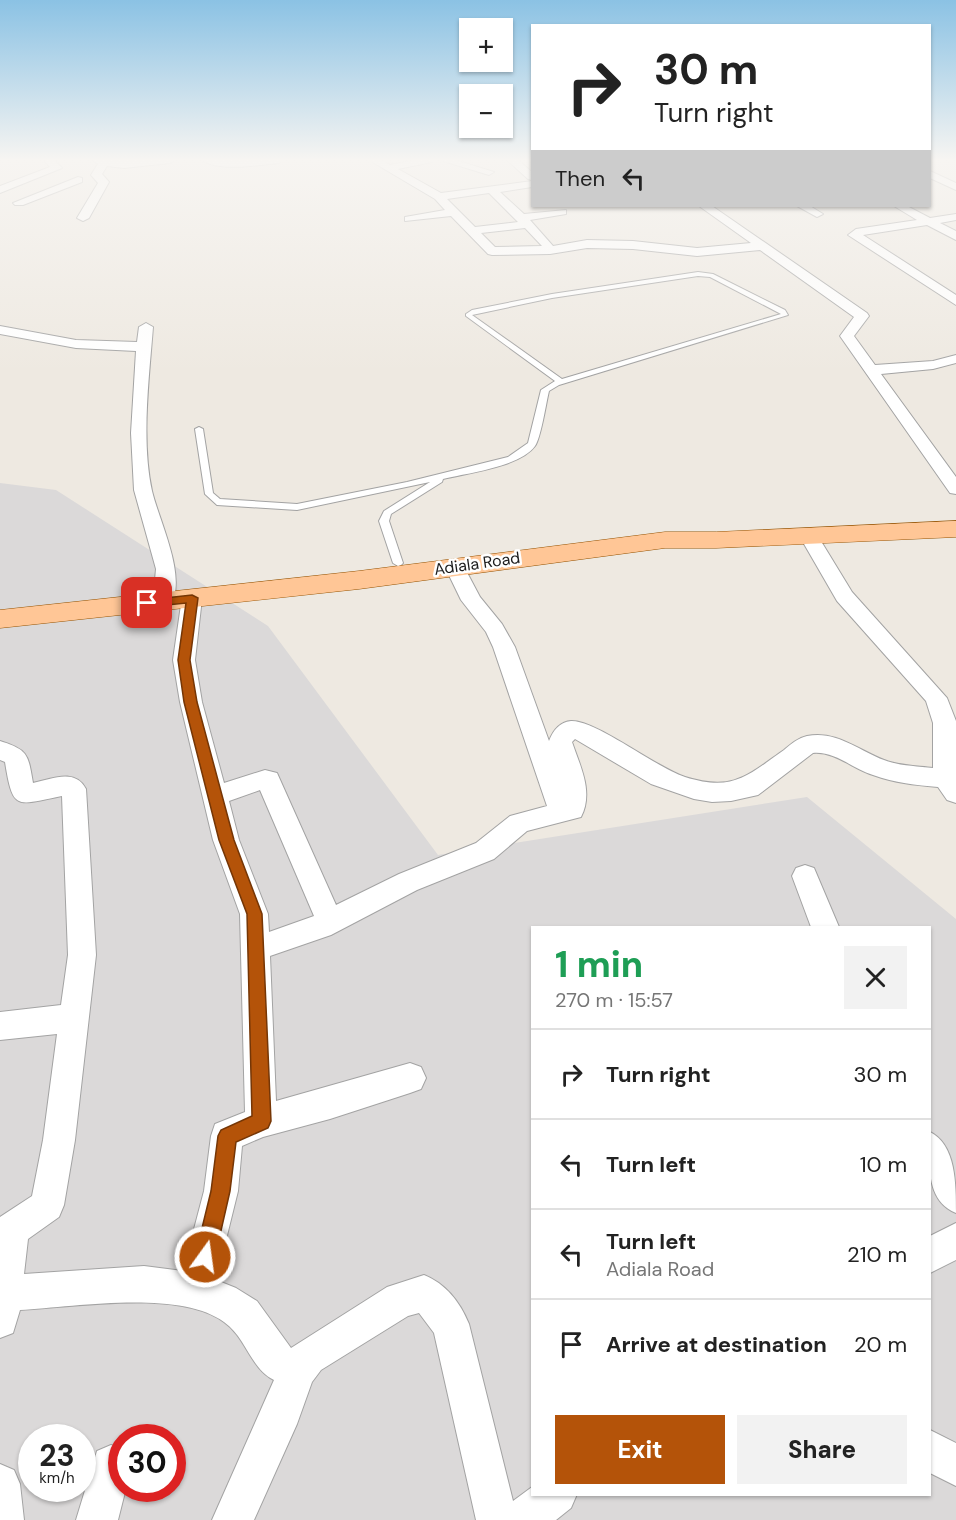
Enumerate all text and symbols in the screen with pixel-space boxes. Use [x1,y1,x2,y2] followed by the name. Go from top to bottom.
[459,18,513,138] map controls
[459,18,513,72] button: +
[654,42,758,97] text: 30 m
[555,48,633,126] icon: right
[459,84,513,138] button: −
[654,95,774,130] text: Turn right
[617,162,650,195] icon: left
[555,164,605,193] text: Then
[433,547,521,580] street label: Adiala Road
[121,577,172,628] pin
[130,586,163,619] icon: arrive
[555,941,643,988] text: 1 min
[844,946,907,1009] button: close
[555,987,673,1013] text: 270 m · 15:57
[555,1058,588,1091] icon: right
[606,1060,711,1089] text: Turn right
[853,1060,907,1089] text: 30 m
[555,1148,588,1181] icon: left
[606,1150,696,1179] text: Turn left
[860,1150,907,1179] text: 10 m
[173,1225,237,1289] position arrow
[606,1227,696,1256] text: Turn left
[555,1238,588,1271] icon: left
[847,1240,907,1269] text: 210 m
[606,1256,714,1282] text: Adiala Road
[555,1328,588,1361] icon: arrive
[606,1330,827,1359] text: Arrive at destination
[854,1330,907,1359] text: 20 m
[555,1415,725,1484] button: Exit
[737,1415,907,1484] button: Share
[108,1424,186,1502] speed limit sign: 30
[39,1436,75,1475] text: 23
[39,1468,75,1488] text: km/h

